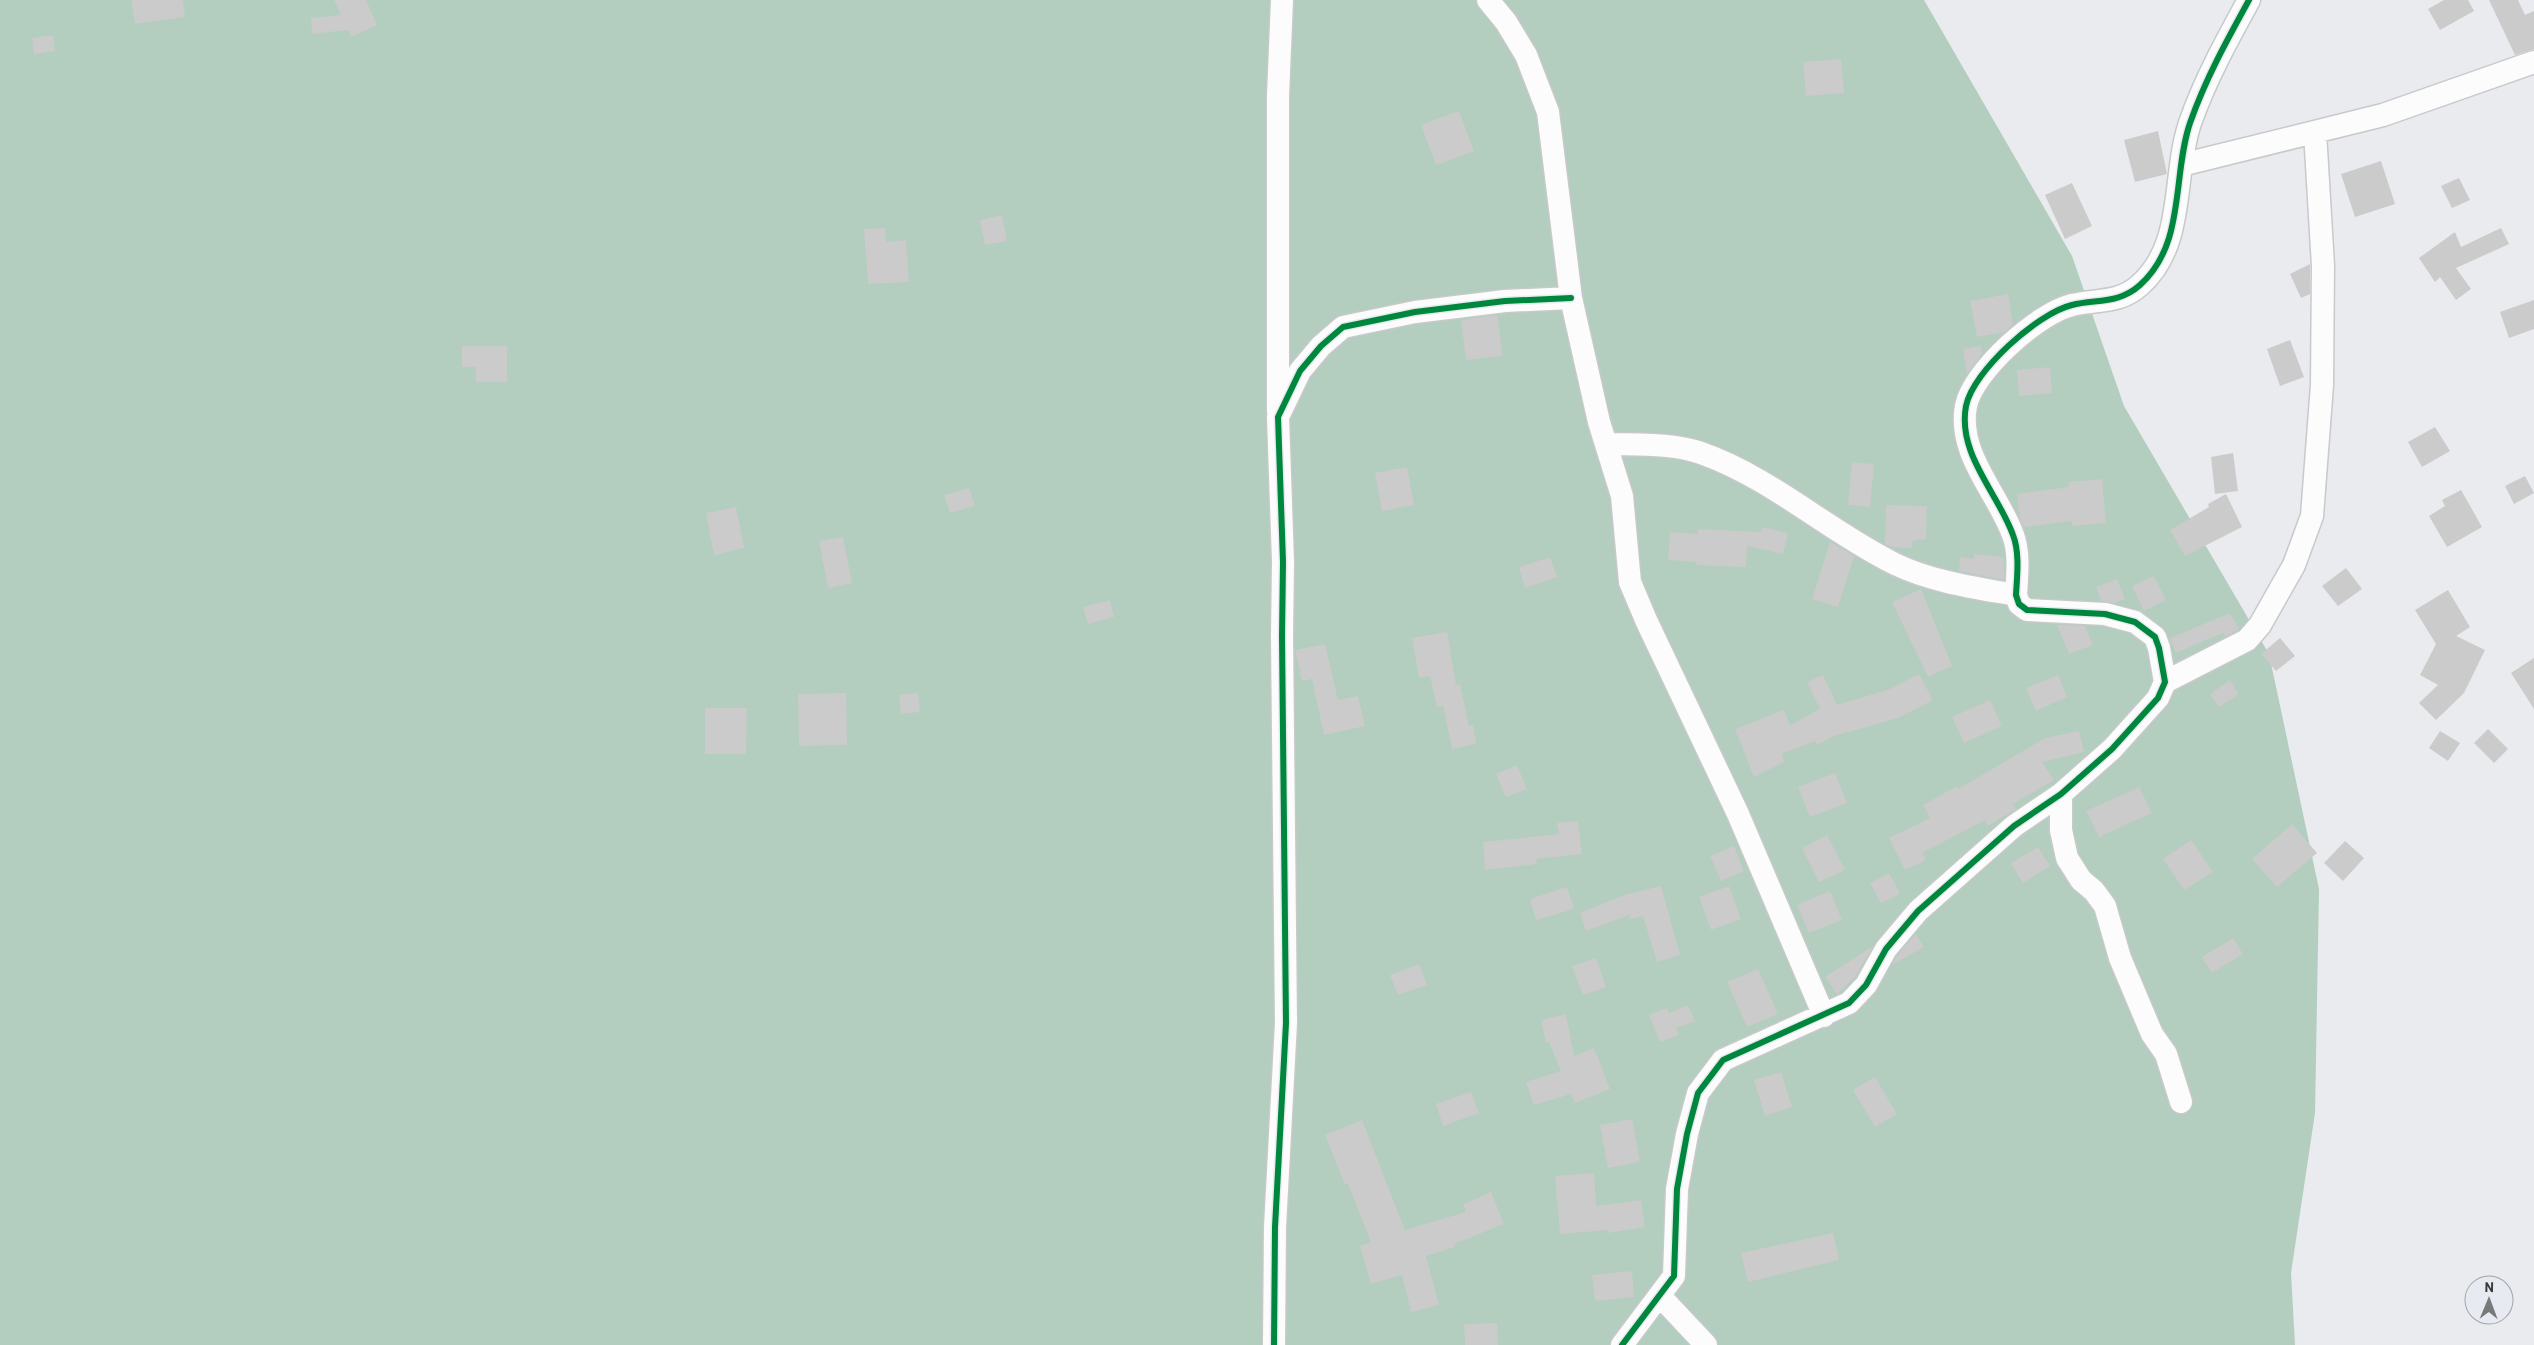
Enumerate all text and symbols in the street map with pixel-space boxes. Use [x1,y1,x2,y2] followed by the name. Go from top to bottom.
[2464,1275,2514,1325] north arrow
[2484,1278,2494,1295] text: N

